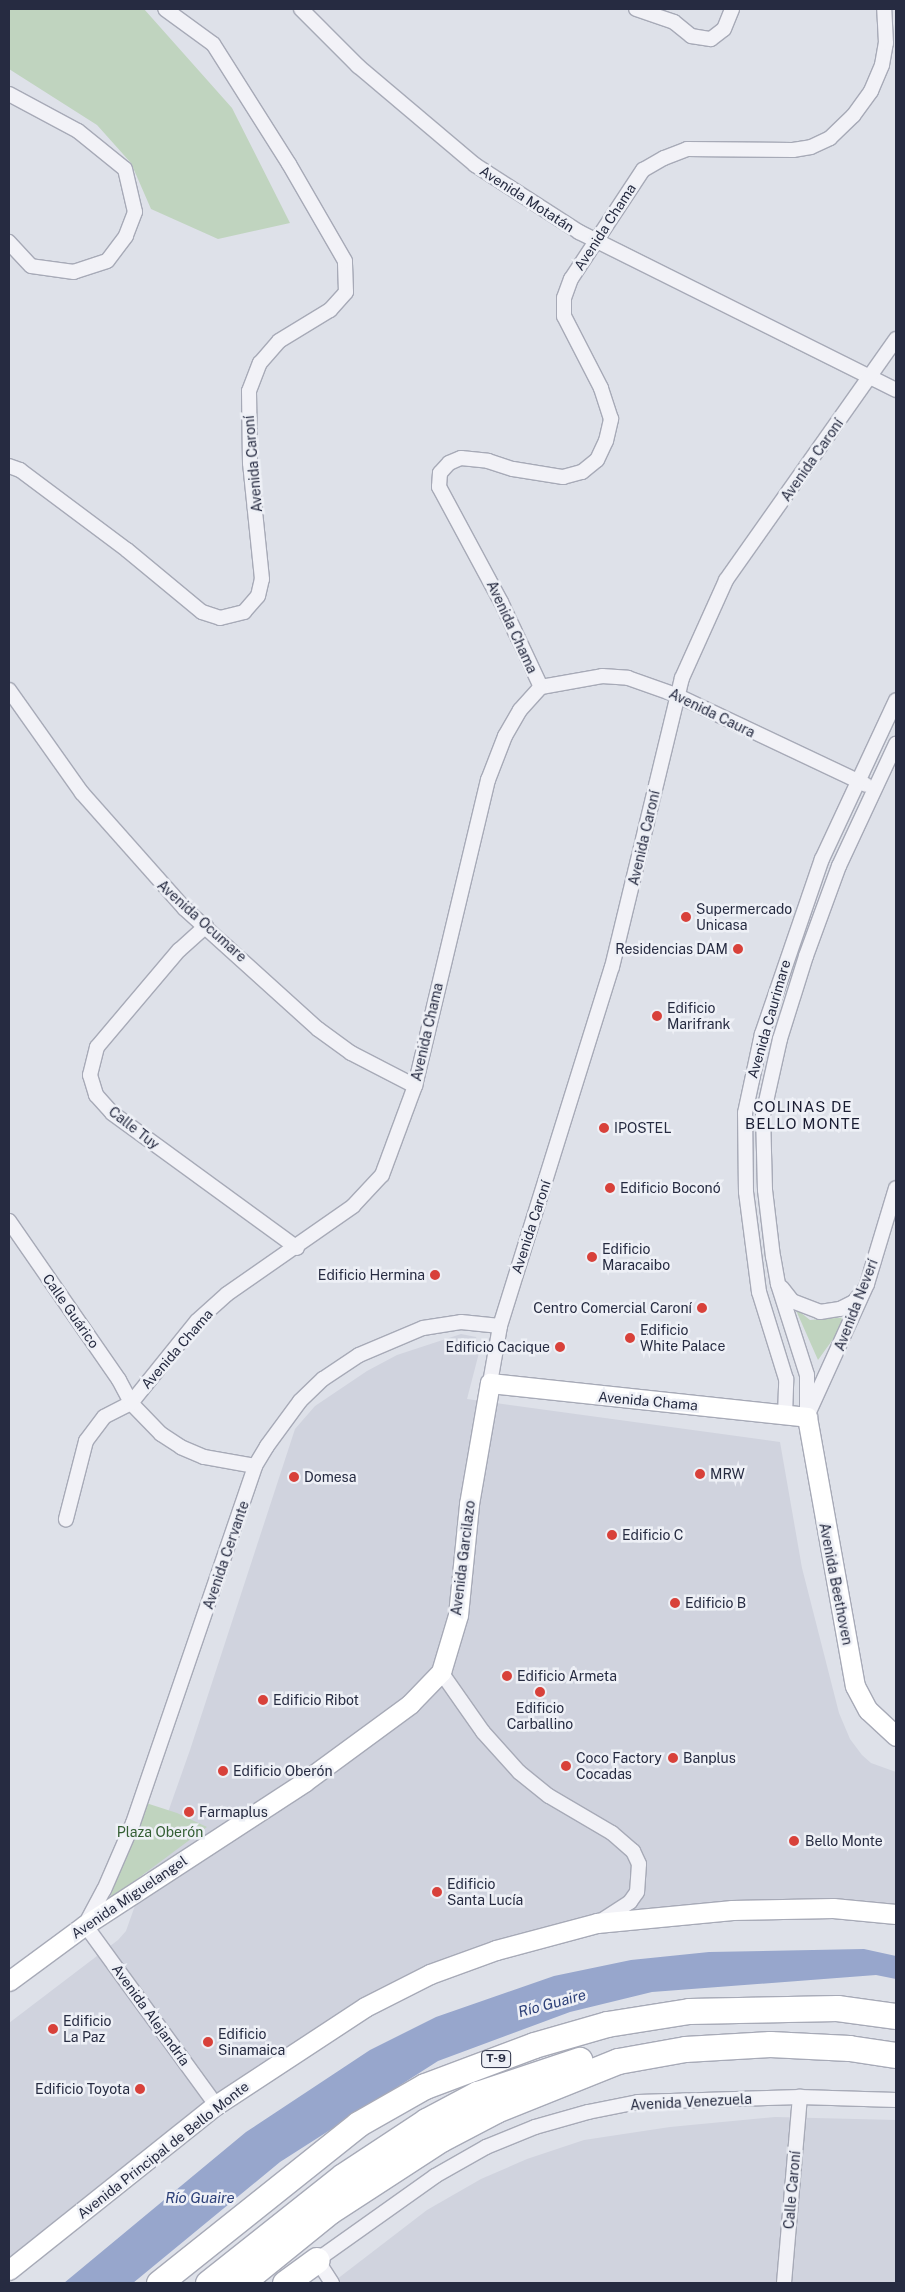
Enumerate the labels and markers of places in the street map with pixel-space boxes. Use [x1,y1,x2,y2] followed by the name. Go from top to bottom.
[696,901,792,934] place label: Supermercado Unicasa
[680,911,692,923] marker: Supermercado Unicasa
[615,941,728,957] place label: Residencias DAM
[732,943,744,955] marker: Residencias DAM
[667,1000,730,1032] place label: Edificio Marifrank
[651,1010,663,1022] marker: Edificio Marifrank
[614,1120,671,1136] place label: IPOSTEL
[598,1122,610,1134] marker: IPOSTEL
[620,1180,721,1196] place label: Edificio Boconó
[604,1182,616,1194] marker: Edificio Boconó
[602,1241,670,1274] place label: Edificio Maracaibo
[586,1251,598,1263] marker: Edificio Maracaibo
[318,1267,425,1283] place label: Edificio Hermina
[429,1269,441,1281] marker: Edificio Hermina
[533,1300,692,1316] place label: Centro Comercial Caroní
[696,1302,708,1314] marker: Centro Comercial Caroní
[640,1322,725,1354] place label: Edificio White Palace
[624,1332,636,1344] marker: Edificio White Palace
[446,1339,550,1355] place label: Edificio Cacique
[554,1341,566,1353] marker: Edificio Cacique
[710,1466,745,1482] place label: MRW
[694,1468,706,1480] marker: MRW
[304,1469,356,1485] place label: Domesa
[288,1471,300,1483] marker: Domesa
[622,1527,683,1543] place label: Edificio C
[606,1529,618,1541] marker: Edificio C
[685,1595,746,1611] place label: Edificio B
[669,1597,681,1609] marker: Edificio B
[517,1668,617,1684] place label: Edificio Armeta
[501,1670,513,1682] marker: Edificio Armeta
[534,1686,546,1698] marker: Edificio Carballino
[273,1692,359,1708] place label: Edificio Ribot
[257,1694,269,1706] marker: Edificio Ribot
[507,1700,573,1732] place label: Edificio Carballino
[576,1750,662,1782] place label: Coco Factory Cocadas
[683,1750,736,1766] place label: Banplus
[667,1752,679,1764] marker: Banplus
[560,1760,572,1772] marker: Coco Factory Cocadas
[233,1763,333,1779] place label: Edificio Oberón
[217,1765,229,1777] marker: Edificio Oberón
[199,1804,268,1820] place label: Farmaplus
[183,1806,195,1818] marker: Farmaplus
[805,1833,883,1849] place label: Bello Monte
[787,1834,801,1848] marker: Bello Monte
[447,1876,523,1908] place label: Edificio Santa Lucía
[431,1886,443,1898] marker: Edificio Santa Lucía
[63,2013,111,2045] place label: Edificio La Paz
[47,2023,59,2035] marker: Edificio La Paz
[218,2026,285,2058] place label: Edificio Sinamaica
[202,2036,214,2048] marker: Edificio Sinamaica
[35,2081,130,2097] place label: Edificio Toyota
[134,2083,146,2095] marker: Edificio Toyota

